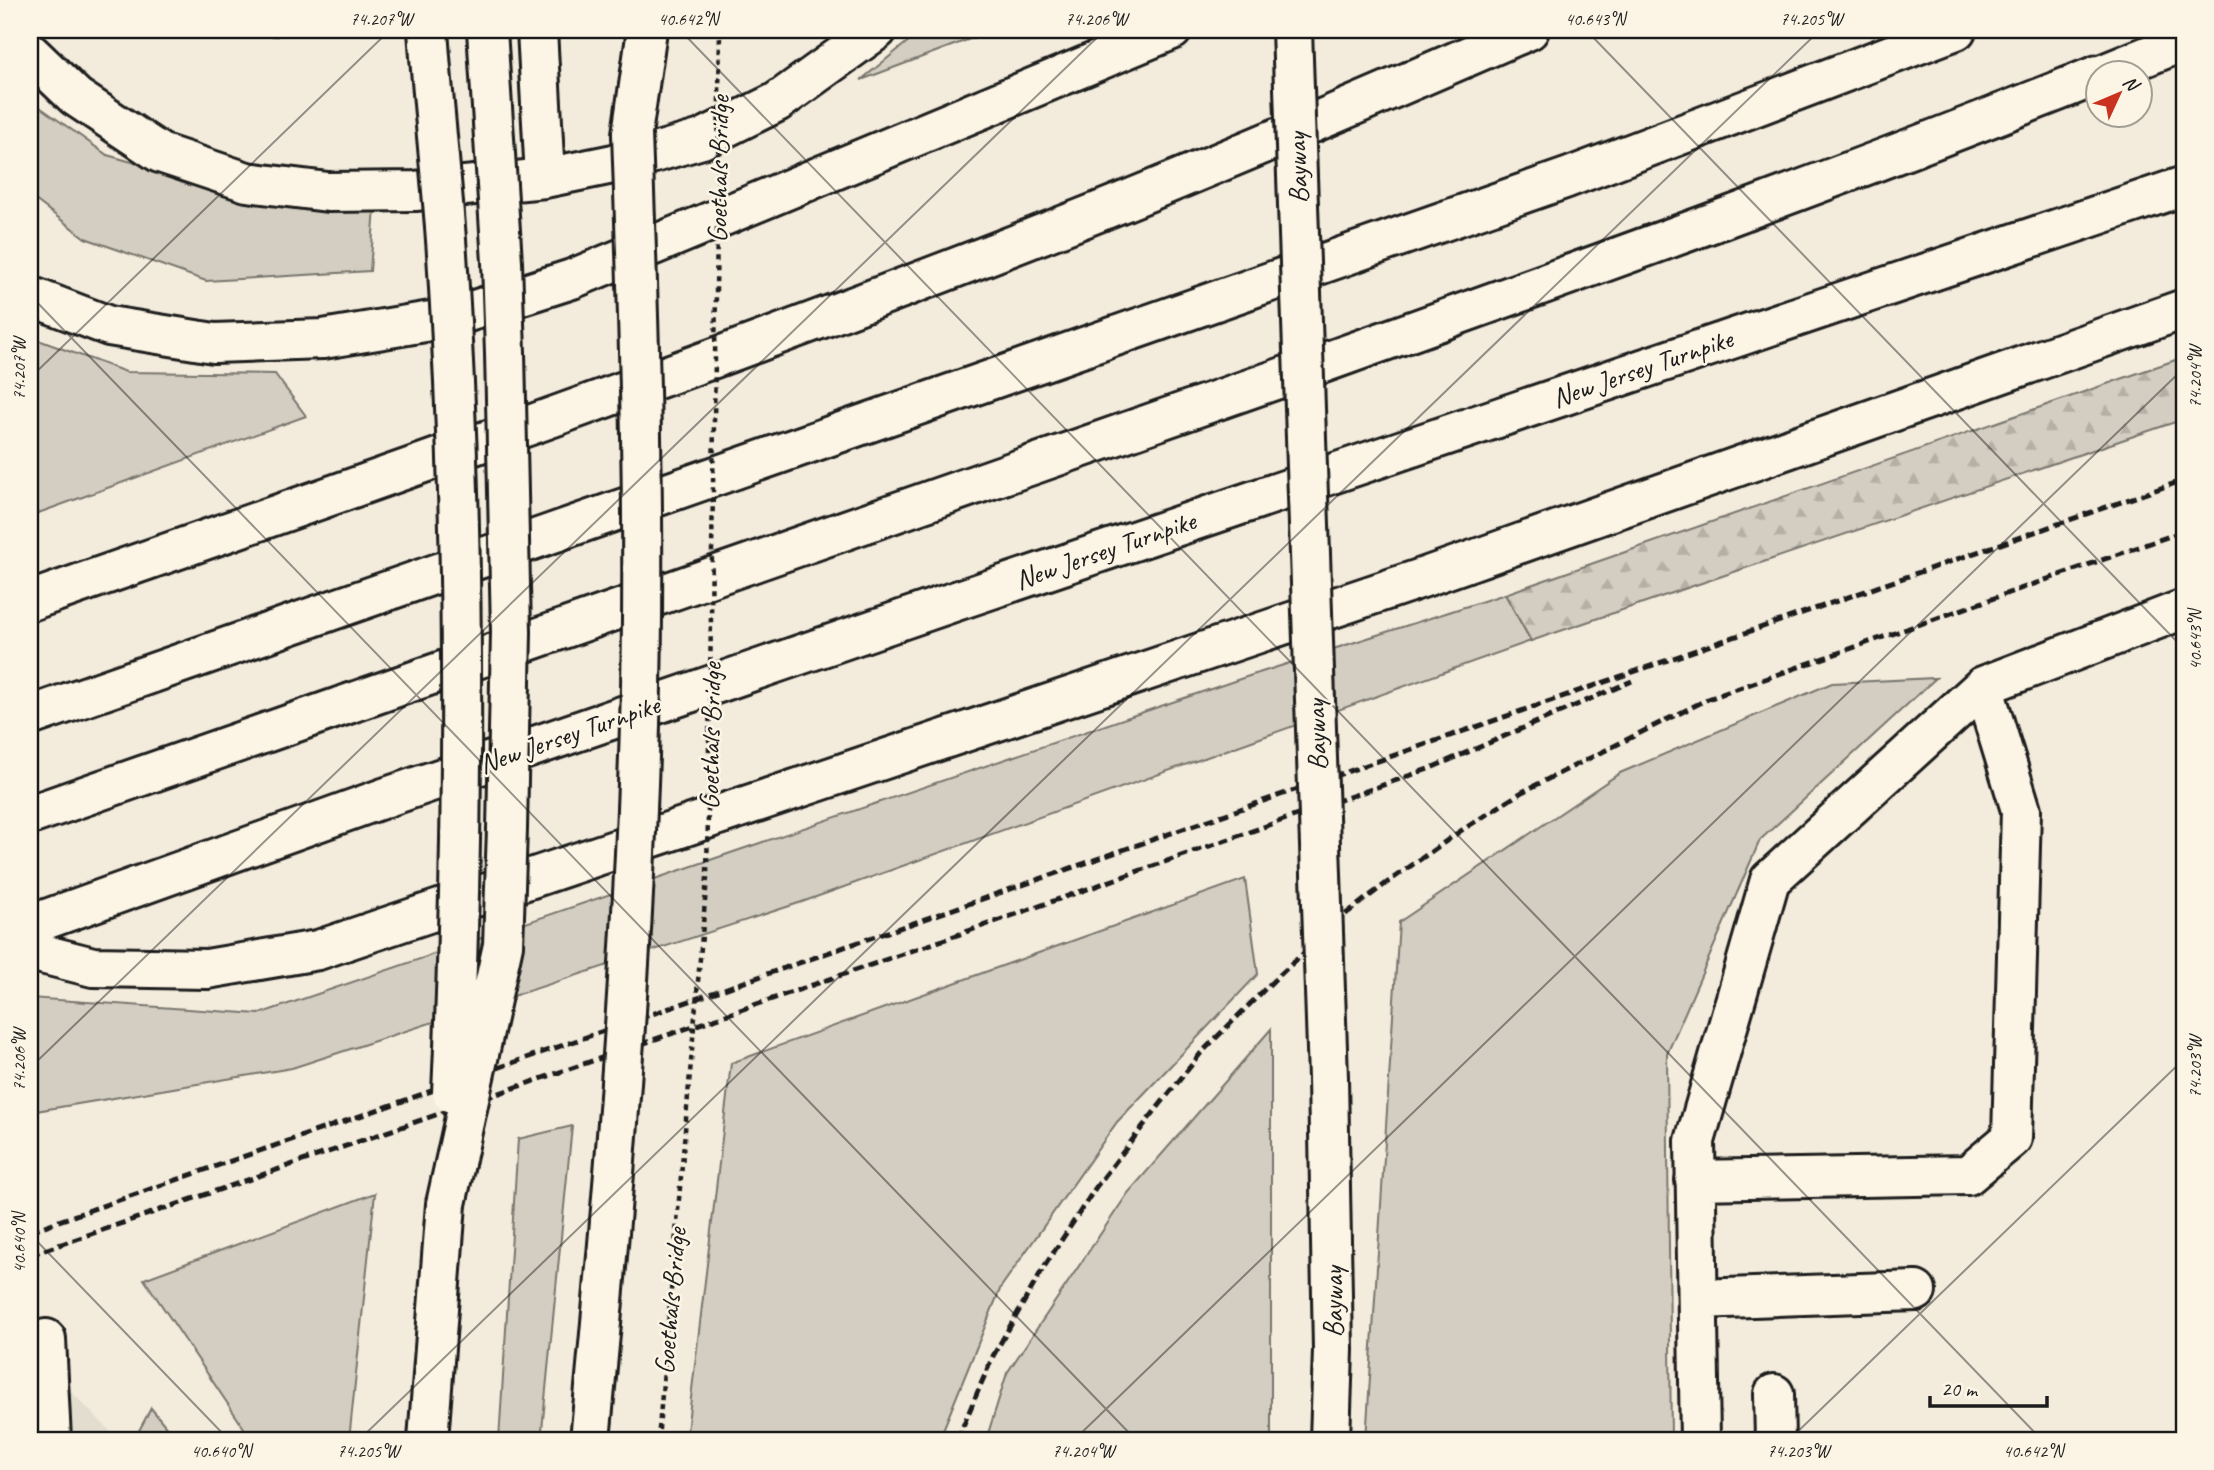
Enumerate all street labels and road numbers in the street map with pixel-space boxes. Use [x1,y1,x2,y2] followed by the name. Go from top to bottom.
[699,93,737,243] street label: Goethals Bridge
[1278,129,1316,204] street label: Bayway
[1547,320,1739,415] street label: New Jersey Turnpike
[1010,502,1202,597] street label: New Jersey Turnpike
[691,660,729,810] street label: Goethals Bridge
[474,686,666,781] street label: New Jersey Turnpike
[1297,696,1335,771] street label: Bayway
[646,1224,694,1376] street label: Goethals Bridge
[1315,1264,1350,1338] street label: Bayway

